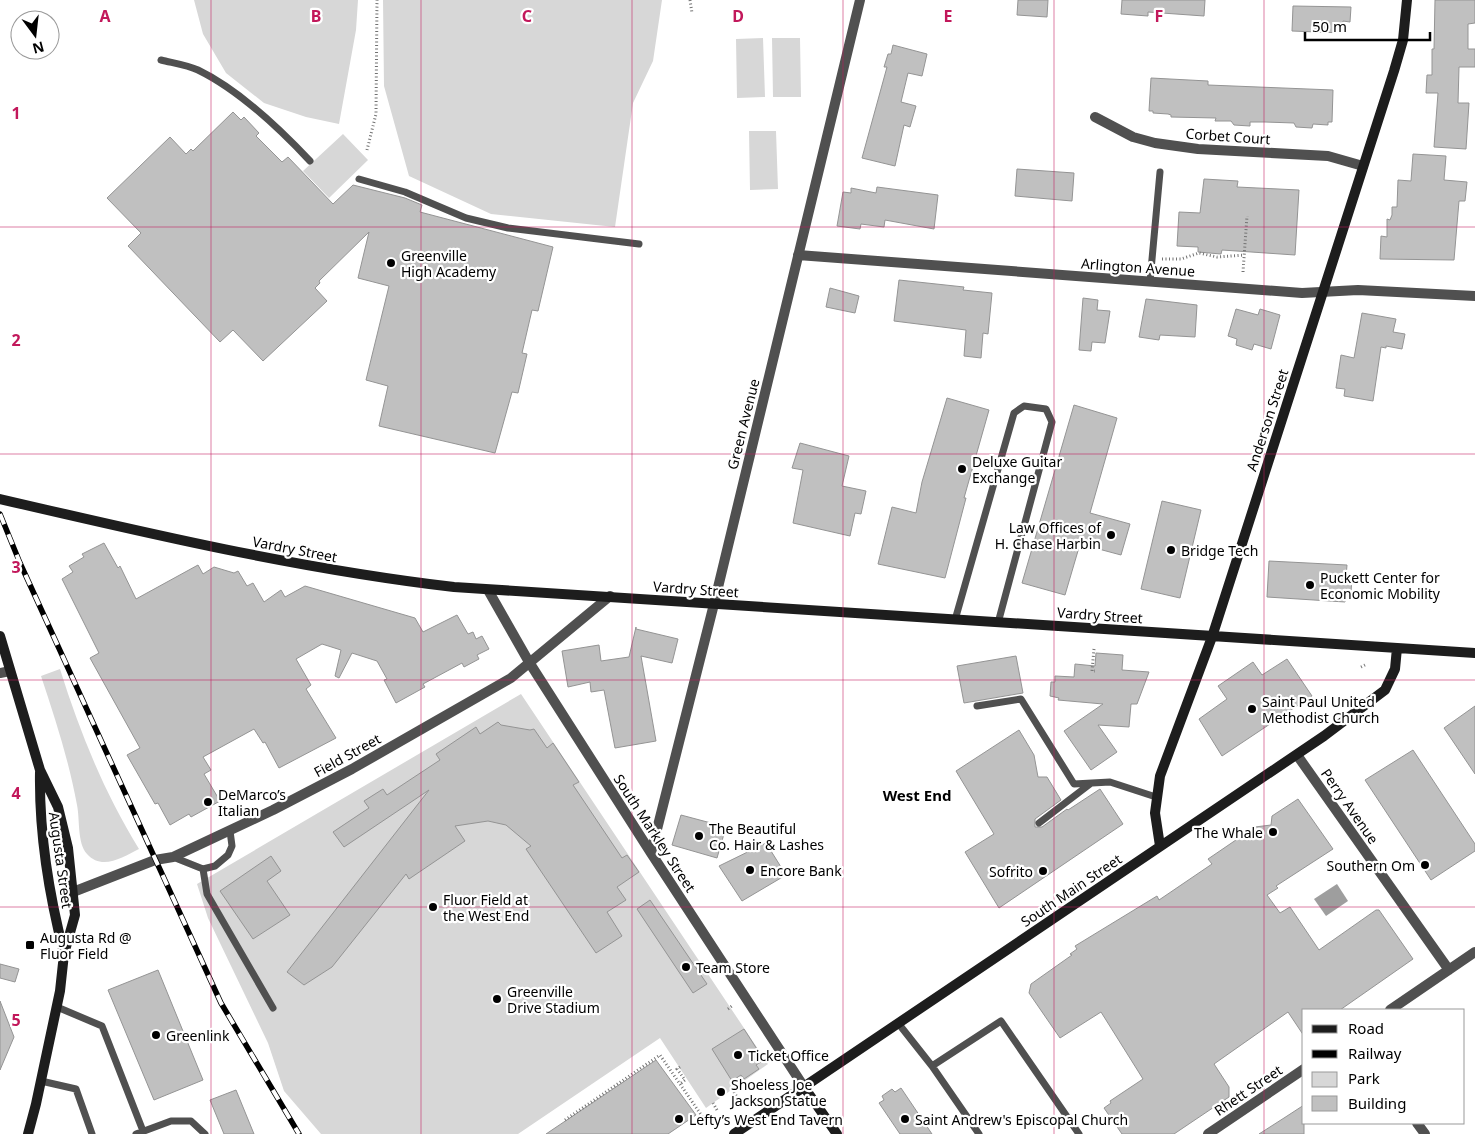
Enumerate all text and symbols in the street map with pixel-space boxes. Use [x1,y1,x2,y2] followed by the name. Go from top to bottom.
[99,5,111,27] text: A
[311,5,321,27] text: B
[522,5,532,27] text: C
[732,5,744,27] text: D
[944,5,953,27] text: E
[1155,5,1163,27] text: F
[10,10,60,60] north arrow
[1305,10,1430,42] scale bar
[1312,16,1347,36] text: 50 m
[31,37,46,59] text: N
[11,102,21,124] text: 1
[1185,124,1271,148] street label: Corbet Court
[401,246,497,281] place label: Greenville High Academy
[1080,254,1196,280] street label: Arlington Avenue
[385,257,397,269] marker: Greenville High Academy
[11,329,21,351] text: 2
[1242,366,1292,474] street label: Anderson Street
[723,377,763,471] street label: Green Avenue
[972,452,1062,487] place label: Deluxe Guitar Exchange
[956,463,968,475] marker: Deluxe Guitar Exchange
[995,518,1102,553] place label: Law Offices of H. Chase Harbin
[1105,529,1117,541] marker: Law Offices of H. Chase Harbin
[251,531,339,567] street label: Vardry Street
[1181,541,1258,560] place label: Bridge Tech
[1165,544,1177,556] marker: Bridge Tech
[11,556,21,578] text: 3
[1320,568,1441,603] place label: Puckett Center for Economic Mobility
[653,577,739,601] street label: Vardry Street
[1304,579,1316,591] marker: Puckett Center for Economic Mobility
[1057,603,1143,627] street label: Vardry Street
[1262,692,1379,727] place label: Saint Paul United Methodist Church
[1246,703,1258,715] marker: Saint Paul United Methodist Church
[310,729,384,781] street label: Field Street
[1317,765,1383,848] street label: Perry Avenue
[610,770,700,896] street label: South Markley Street
[11,782,21,804] text: 4
[218,785,286,820] place label: DeMarco’s Italian
[883,785,951,805] district label: West End
[202,796,214,808] marker: DeMarco’s Italian
[45,811,77,909] street label: Augusta Street
[709,819,824,854] place label: The Beautiful Co. Hair & Lashes
[1194,823,1263,842] place label: The Whale
[1267,826,1279,838] marker: The Whale
[693,830,705,842] marker: The Beautiful Co. Hair & Lashes
[1017,849,1125,931] street label: South Main Street
[1326,856,1415,875] place label: Southern Om
[1419,859,1431,871] marker: Southern Om
[760,861,842,880] place label: Encore Bank
[989,862,1033,881] place label: Sofrito
[744,864,756,876] marker: Encore Bank
[1037,865,1049,877] marker: Sofrito
[443,890,529,925] place label: Fluor Field at the West End
[427,901,439,913] marker: Fluor Field at the West End
[40,928,132,963] place label: Augusta Rd @ Fluor Field
[24,939,36,951] marker: Augusta Rd @ Fluor Field
[696,958,770,977] place label: Team Store
[680,961,692,973] marker: Team Store
[507,982,600,1017] place label: Greenville Drive Stadium
[491,993,503,1005] marker: Greenville Drive Stadium
[11,1009,21,1031] text: 5
[1302,1009,1465,1124] legend
[1348,1018,1384,1038] text: Road
[166,1026,230,1045] place label: Greenlink
[150,1029,162,1041] marker: Greenlink
[1348,1043,1402,1063] text: Railway
[748,1046,829,1065] place label: Ticket Office
[732,1049,744,1061] marker: Ticket Office
[1210,1060,1286,1120] street label: Rhett Street
[1348,1068,1380,1088] text: Park
[729,1075,827,1110] place label: Shoeless Joe Jackson Statue
[715,1086,727,1098] marker: Shoeless Joe Jackson Statue
[1348,1093,1406,1113] text: Building
[689,1110,843,1129] place label: Lefty’s West End Tavern
[915,1110,1128,1129] place label: Saint Andrew's Episcopal Church
[673,1113,685,1125] marker: Lefty’s West End Tavern
[899,1113,911,1125] marker: Saint Andrew's Episcopal Church

